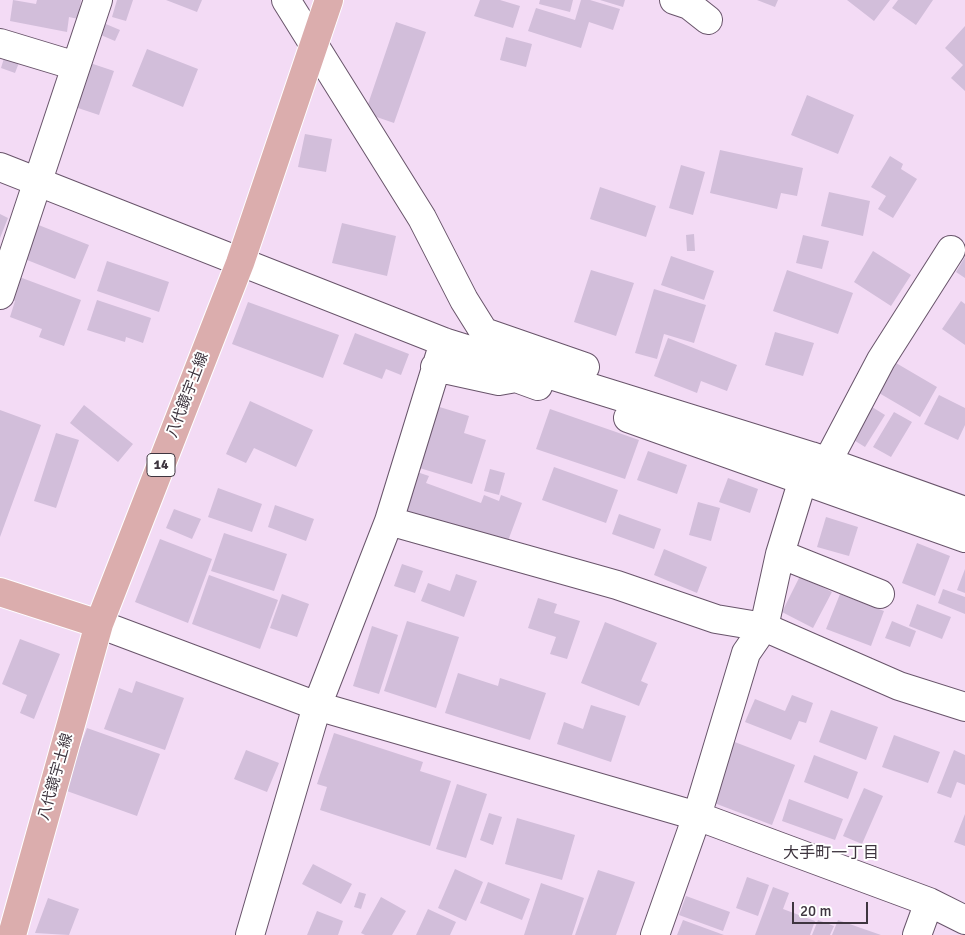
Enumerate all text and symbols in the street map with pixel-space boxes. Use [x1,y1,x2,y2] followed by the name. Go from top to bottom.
[163,350,213,440] street label: 八代鏡宇土線
[147,454,175,476] road number: 14
[35,731,77,823] street label: 八代鏡宇土線
[783,844,879,864] district label: 大手町一丁目
[795,892,871,924] scale bar
[800,902,831,920] text: 20 m

